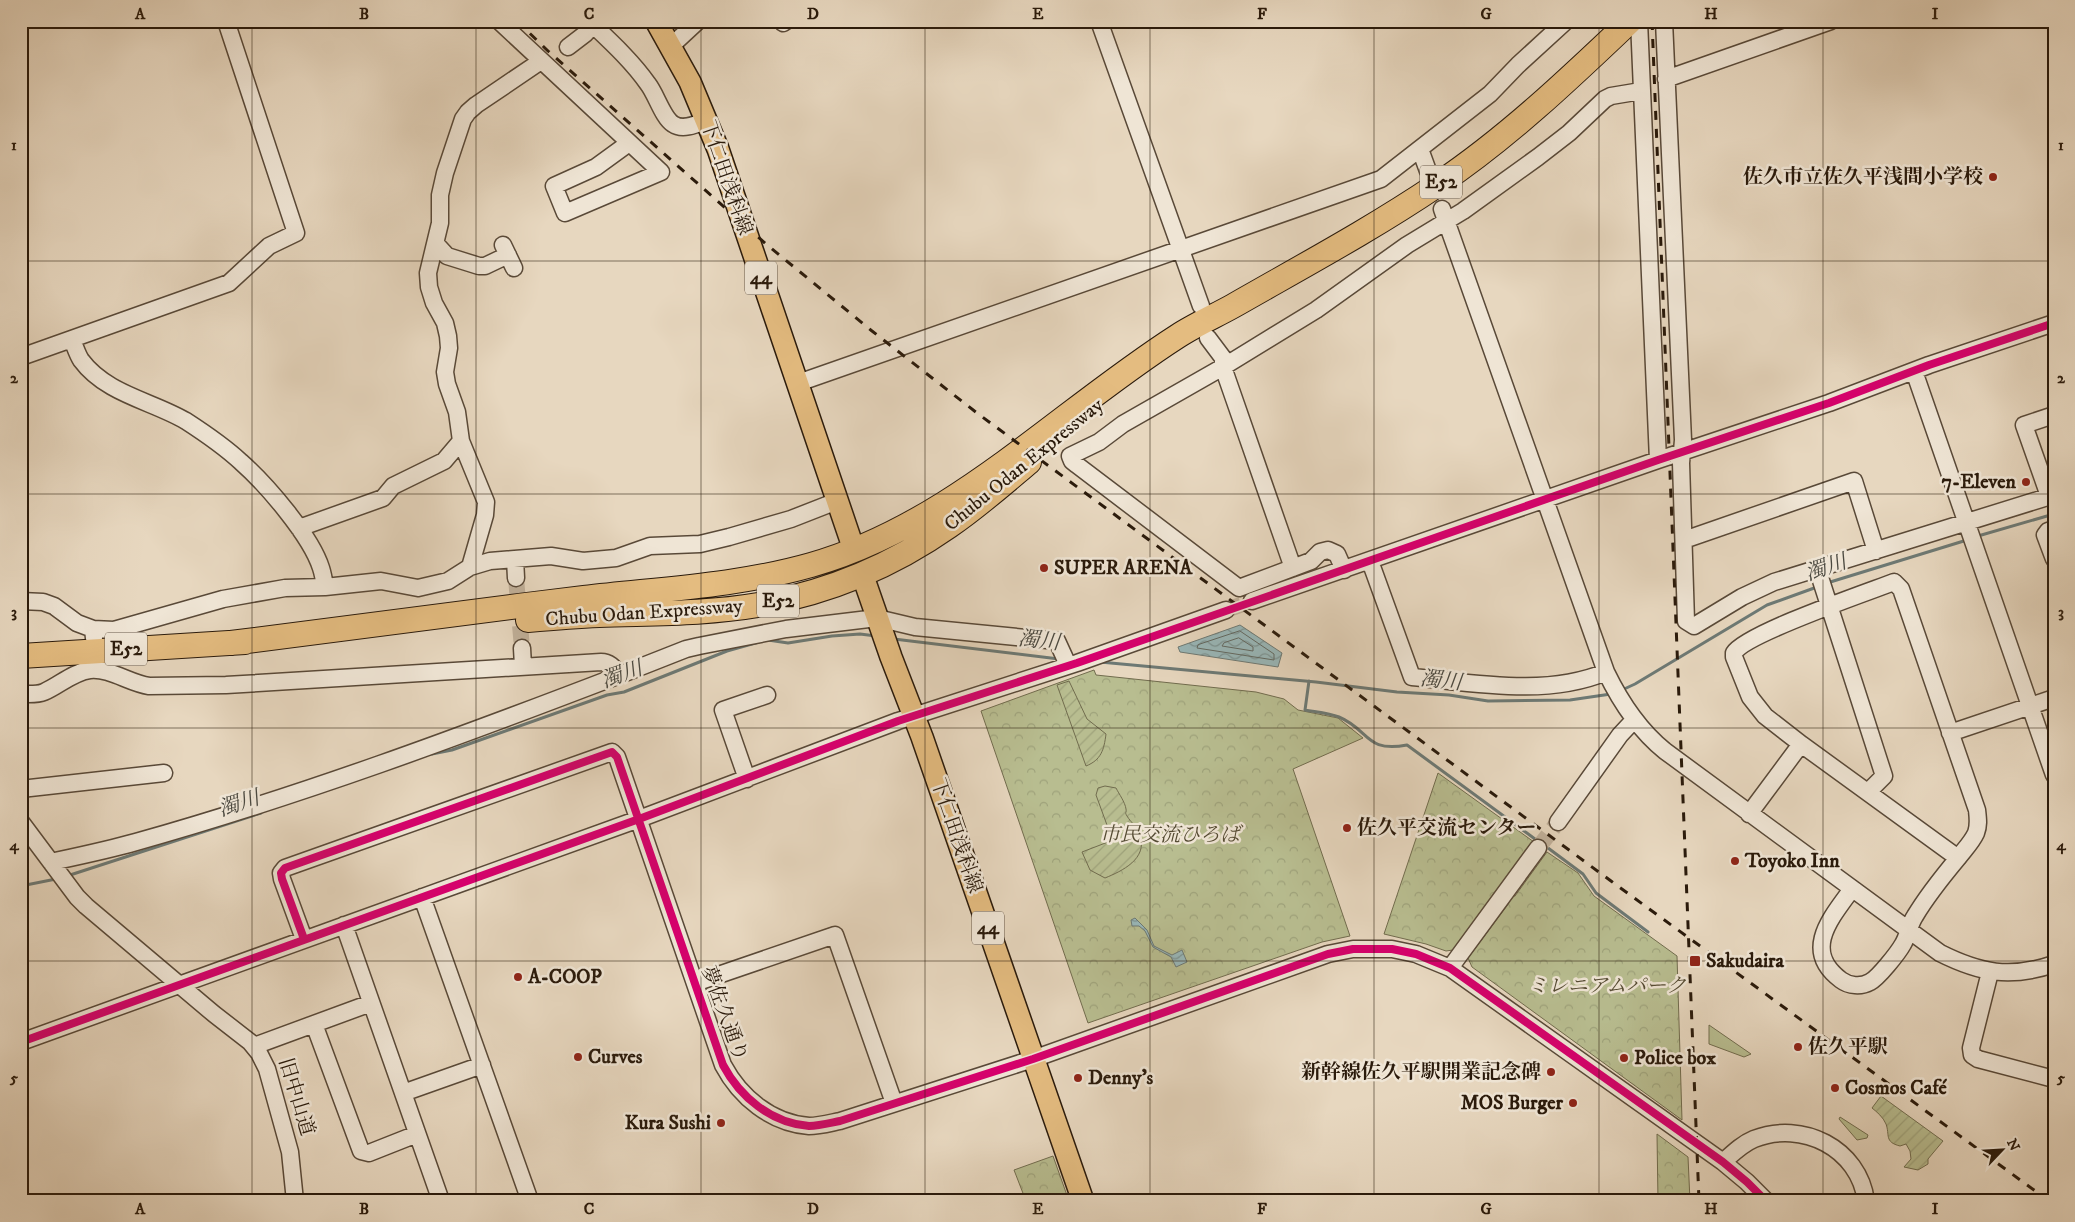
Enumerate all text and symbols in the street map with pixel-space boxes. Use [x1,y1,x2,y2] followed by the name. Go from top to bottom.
[134,4,146,24] text: A
[359,4,369,24] text: B
[584,4,594,24] text: C
[807,4,819,24] text: D
[1032,4,1044,24] text: E
[1257,4,1267,24] text: F
[1480,4,1492,24] text: G
[1704,4,1718,24] text: H
[1932,4,1939,24] text: I
[695,117,757,239] street label: 下仁田浅科線
[11,135,17,155] text: 1
[2058,135,2064,155] text: 1
[1743,165,1983,190] place label: 佐久市立佐久平浅間小学校
[1420,166,1462,198] road number: E52
[1987,171,1999,183] marker: 佐久市立佐久平浅間小学校
[745,262,777,294] road number: 44
[10,368,19,388] text: 2
[2057,368,2066,388] text: 2
[939,393,1109,537] street label: Chubu Odan Expressway
[1941,470,2017,495] place label: 7-Eleven
[2020,476,2032,488] marker: 7-Eleven
[1802,548,1852,587] water label: 濁川
[1054,556,1193,581] place label: SUPER ARENA
[1038,562,1050,574] marker: SUPER ARENA
[757,584,799,618] road number: E52
[545,594,744,632] street label: Chubu Odan Expressway
[11,602,17,622] text: 3
[2058,602,2064,622] text: 3
[1017,626,1063,656] water label: 濁川
[105,633,147,666] road number: E52
[598,655,648,694] water label: 濁川
[1419,666,1465,696] water label: 濁川
[925,775,987,897] street label: 下仁田浅科線
[215,785,265,823] water label: 濁川
[1357,816,1536,841] place label: 佐久平交流センター
[1341,822,1353,834] marker: 佐久平交流センター
[1100,823,1244,848] park label: 市民交流ひろば
[8,835,19,855] text: 4
[2055,835,2066,855] text: 4
[1744,849,1840,874] place label: Toyoko Inn
[1729,855,1741,867] marker: Toyoko Inn
[972,911,1004,944] road number: 44
[1706,949,1785,974] place label: Sakudaira
[1688,954,1702,968] marker: Sakudaira
[695,963,753,1065] street label: 夢佐久通り
[527,965,602,990] place label: A-COOP
[512,971,524,983] marker: A-COOP
[1528,974,1686,999] park label: ミレニアムパーク
[1808,1035,1888,1060] place label: 佐久平駅
[1792,1041,1804,1053] marker: 佐久平駅
[588,1045,643,1070] place label: Curves
[1634,1046,1716,1071] place label: Police box
[572,1051,584,1063] marker: Curves
[1618,1052,1630,1064] marker: Police box
[272,1055,320,1139] street label: 旧中山道
[1301,1060,1541,1085] place label: 新幹線佐久平駅開業記念碑
[1088,1066,1154,1091] place label: Denny's
[1545,1066,1557,1078] marker: 新幹線佐久平駅開業記念碑
[9,1068,18,1088] text: 5
[2056,1068,2065,1088] text: 5
[1072,1072,1084,1084] marker: Denny's
[1845,1076,1947,1101] place label: Cosmos Café
[1829,1082,1841,1094] marker: Cosmos Café
[1461,1091,1564,1116] place label: MOS Burger
[1567,1097,1579,1109] marker: MOS Burger
[625,1111,711,1136] place label: Kura Sushi
[715,1117,727,1129] marker: Kura Sushi
[1978,1124,2028,1174] north arrow
[2002,1136,2024,1154] text: N
[134,1199,146,1219] text: A
[359,1199,369,1219] text: B
[584,1199,594,1219] text: C
[807,1199,819,1219] text: D
[1032,1199,1044,1219] text: E
[1257,1199,1267,1219] text: F
[1480,1199,1492,1219] text: G
[1704,1199,1718,1219] text: H
[1932,1199,1939,1219] text: I

